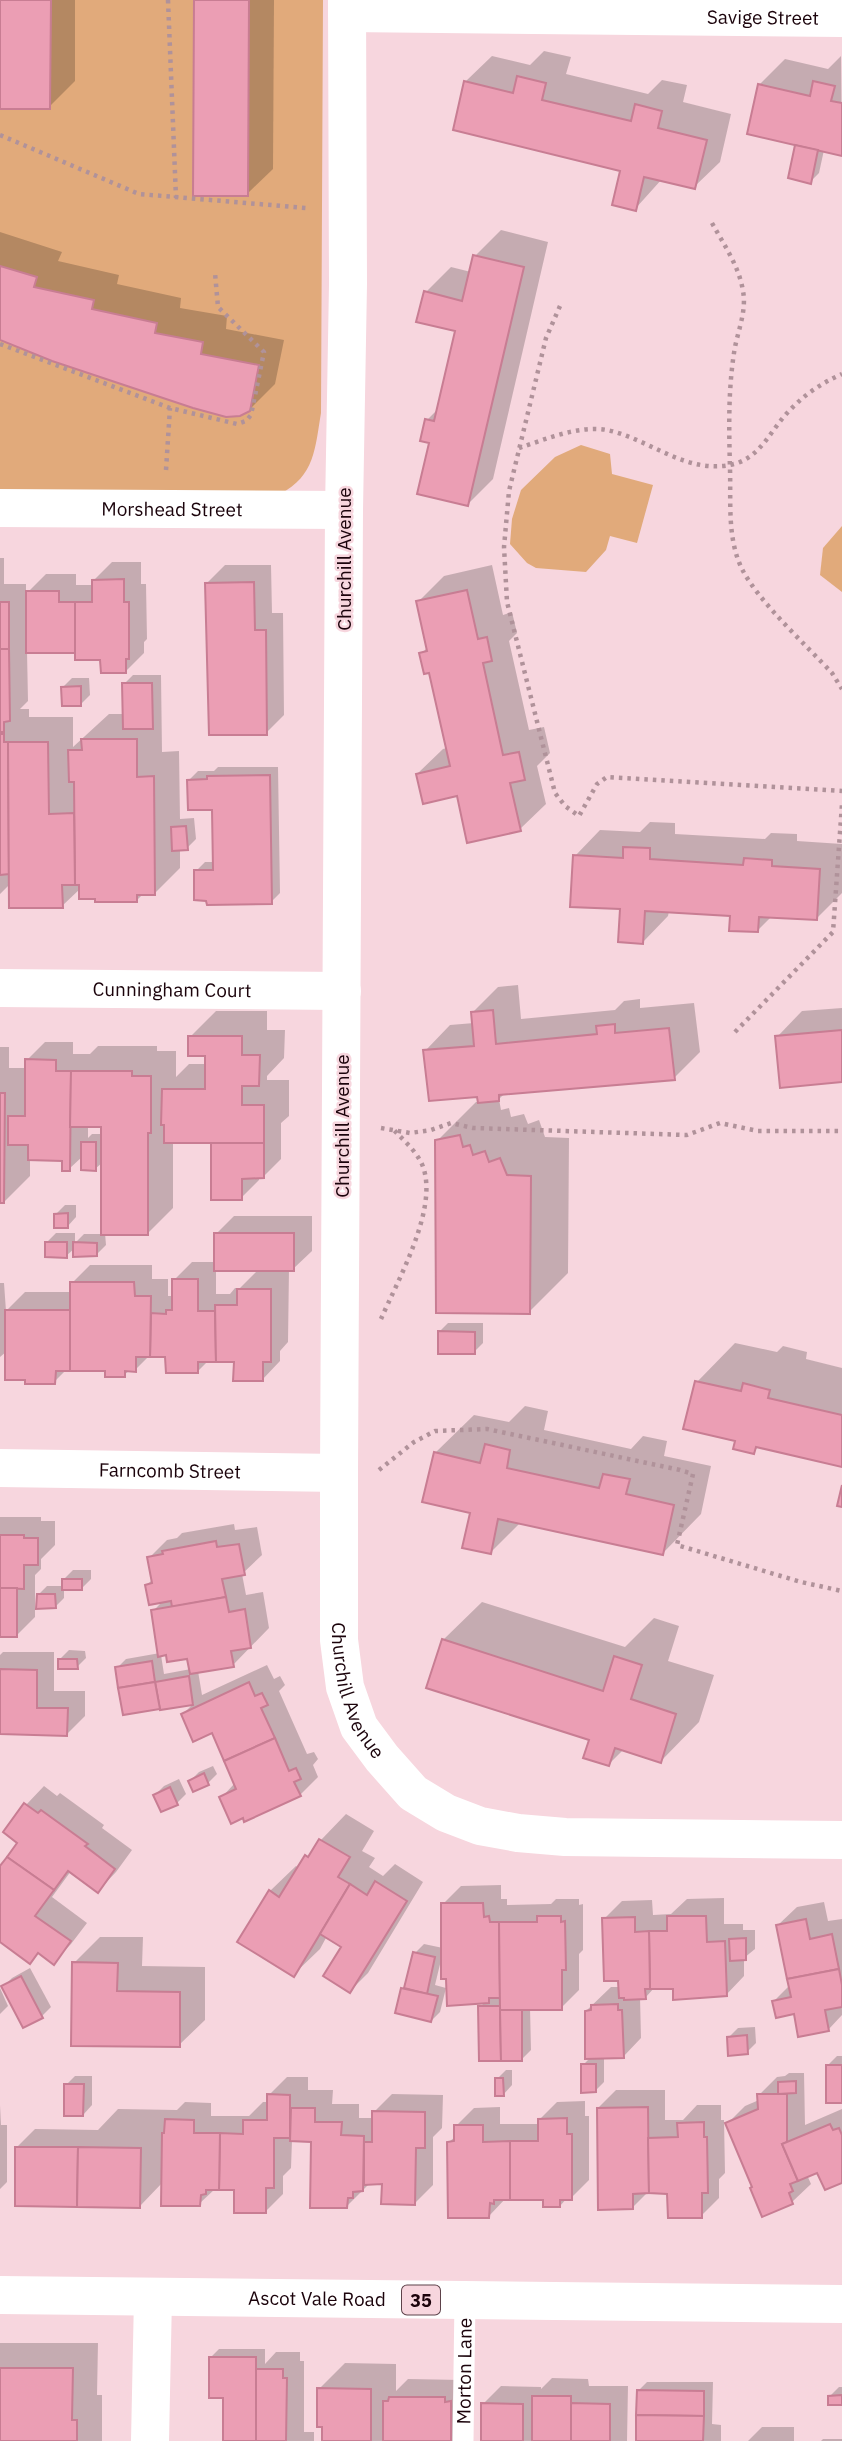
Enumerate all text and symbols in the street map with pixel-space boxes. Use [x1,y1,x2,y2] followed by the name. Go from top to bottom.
[707,5,819,30] street label: Savige Street
[332,487,356,631] street label: Churchill Avenue
[101,497,243,521] street label: Morshead Street
[92,977,252,1002] street label: Cunningham Court
[330,1054,354,1198] street label: Churchill Avenue
[99,1457,241,1484] street label: Farncomb Street
[327,1622,390,1763] street label: Churchill Avenue
[248,2286,386,2311] street label: Ascot Vale Road
[402,2286,440,2314] road number: 35
[451,2318,477,2424] street label: Morton Lane

